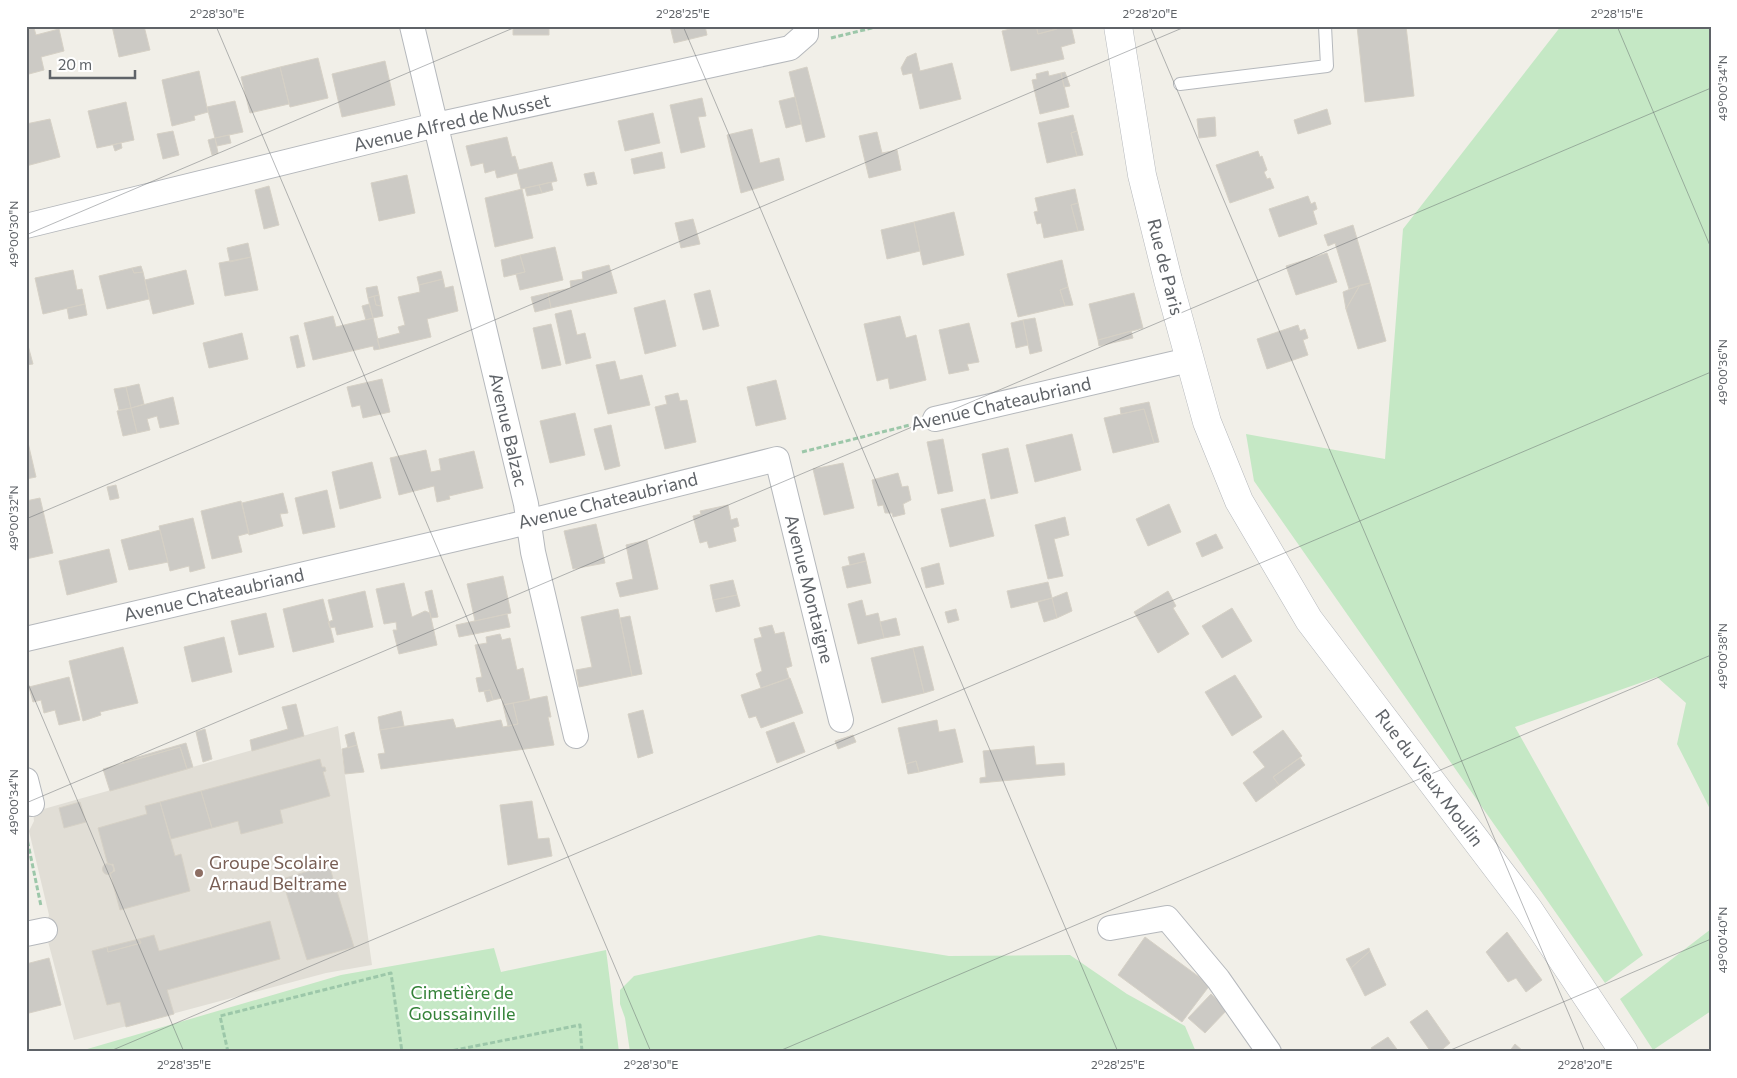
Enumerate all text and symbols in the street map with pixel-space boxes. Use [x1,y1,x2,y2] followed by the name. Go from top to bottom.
[190,6,244,20] text: 2°28'30"E
[656,6,710,20] text: 2°28'25"E
[1123,6,1177,20] text: 2°28'20"E
[1591,6,1643,20] text: 2°28'15"E
[50,48,135,80] scale bar
[58,55,92,73] text: 20 m
[1715,55,1729,121] text: 49°00'34"N
[351,89,552,155] street label: Avenue Alfred de Musset
[6,201,20,267] text: 49°00'30"N
[1143,216,1189,317] street label: Rue de Paris
[1715,339,1729,405] text: 49°00'36"N
[485,371,533,489] street label: Avenue Balzac
[909,372,1093,434] street label: Avenue Chateaubriand
[516,467,700,533] street label: Avenue Chateaubriand
[6,485,20,551] text: 49°00'32"N
[781,512,839,666] street label: Avenue Montaigne
[122,563,306,625] street label: Avenue Chateaubriand
[1715,623,1729,689] text: 49°00'38"N
[1371,705,1489,850] street label: Rue du Vieux Moulin
[6,769,20,835] text: 49°00'34"N
[209,851,347,894] place label: Groupe Scolaire Arnaud Beltrame
[193,867,205,879] marker: Groupe Scolaire Arnaud Beltrame
[1715,907,1729,973] text: 49°00'40"N
[408,981,516,1024] park label: Cimetière de Goussainville
[157,1057,211,1071] text: 2°28'35"E
[624,1057,678,1071] text: 2°28'30"E
[1091,1057,1145,1071] text: 2°28'25"E
[1558,1057,1612,1071] text: 2°28'20"E

